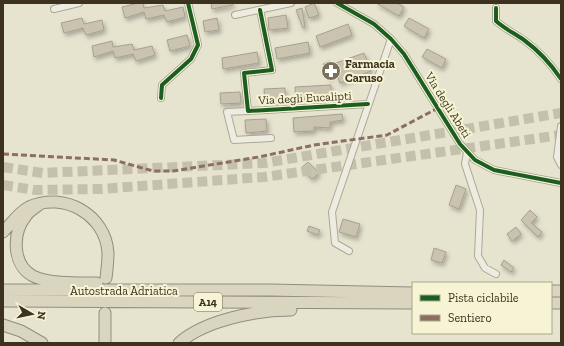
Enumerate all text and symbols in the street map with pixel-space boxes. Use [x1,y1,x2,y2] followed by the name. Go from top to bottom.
[345,57,395,85] place label: Farmacia Caruso
[320,60,342,82] pharmacy icon: Farmacia Caruso
[422,69,474,141] street label: Via degli Abeti
[257,89,353,107] street label: Via degli Eucalipti
[412,282,552,334] legend
[70,284,178,298] street label: Autostrada Adriatica
[448,291,519,305] text: Pista ciclabile
[194,293,222,311] road number: A14
[12,294,52,334] north arrow
[34,310,48,321] text: N
[448,311,492,325] text: Sentiero

